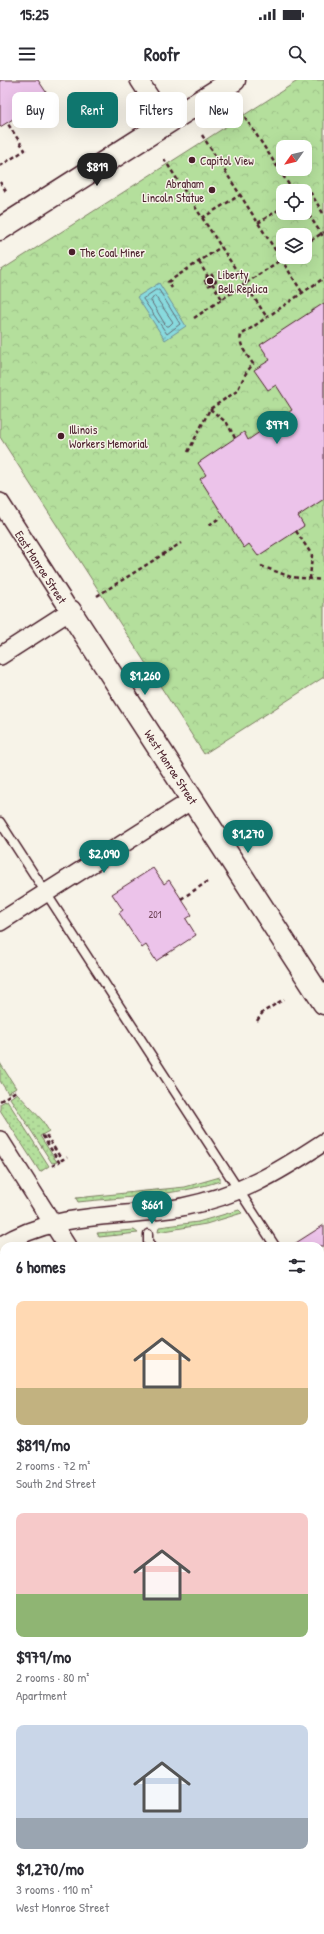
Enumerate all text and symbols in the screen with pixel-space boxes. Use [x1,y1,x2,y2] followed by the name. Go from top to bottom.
[20,4,49,25] text: 15:25
[144,42,180,67] text: Roofr
[16,43,38,65] icon: menu
[286,43,308,65] icon: search
[12,92,59,128] chip: Buy
[67,92,118,128] chip: Rent
[126,92,187,128] chip: Filters
[195,92,243,128] chip: New
[276,140,312,176] north arrow
[276,140,312,264] map controls
[200,152,254,169] place label: Capitol View
[73,153,121,187] pin: $819
[187,155,197,165] marker: Capitol View
[86,157,108,175] text: $819
[143,175,204,206] place label: Abraham Lincoln Statue
[276,184,312,220] button: locate
[207,185,217,195] marker: Abraham Lincoln Statue
[276,228,312,264] button: layers
[80,244,145,261] place label: The Coal Miner
[67,247,77,257] marker: The Coal Miner
[218,266,268,297] place label: Liberty Bell Replica
[205,276,215,286] marker: Liberty Bell Replica
[253,411,301,445] pin: $979
[266,415,288,433] text: $979
[69,421,149,452] place label: Illinois Workers Memorial
[56,431,66,441] marker: Illinois Workers Memorial
[11,527,71,608] street label: East Monroe Street
[112,662,178,696] pin: $1,260
[129,666,161,684] text: $1,260
[140,726,202,808] street label: West Monroe Street
[215,820,281,854] pin: $1,270
[232,824,264,842] text: $1,270
[71,840,137,874] pin: $2,090
[88,844,120,862] text: $2,090
[149,908,162,921] house number: 201
[128,1191,176,1225] pin: $661
[141,1195,163,1213] text: $661
[16,1255,66,1278] text: 6 homes
[286,1255,308,1277] icon: filters
[126,1327,198,1399] icon: home
[16,1433,70,1456] text: $819/mo
[16,1456,90,1474] text: 2 rooms · 72 m²
[16,1474,96,1492] text: South 2nd Street
[126,1539,198,1611] icon: home
[16,1645,71,1668] text: $979/mo
[16,1668,89,1686] text: 2 rooms · 80 m²
[16,1686,67,1704] text: Apartment
[126,1751,198,1823] icon: home
[16,1857,84,1880] text: $1,270/mo
[16,1880,93,1898] text: 3 rooms · 110 m²
[16,1898,109,1916] text: West Monroe Street

